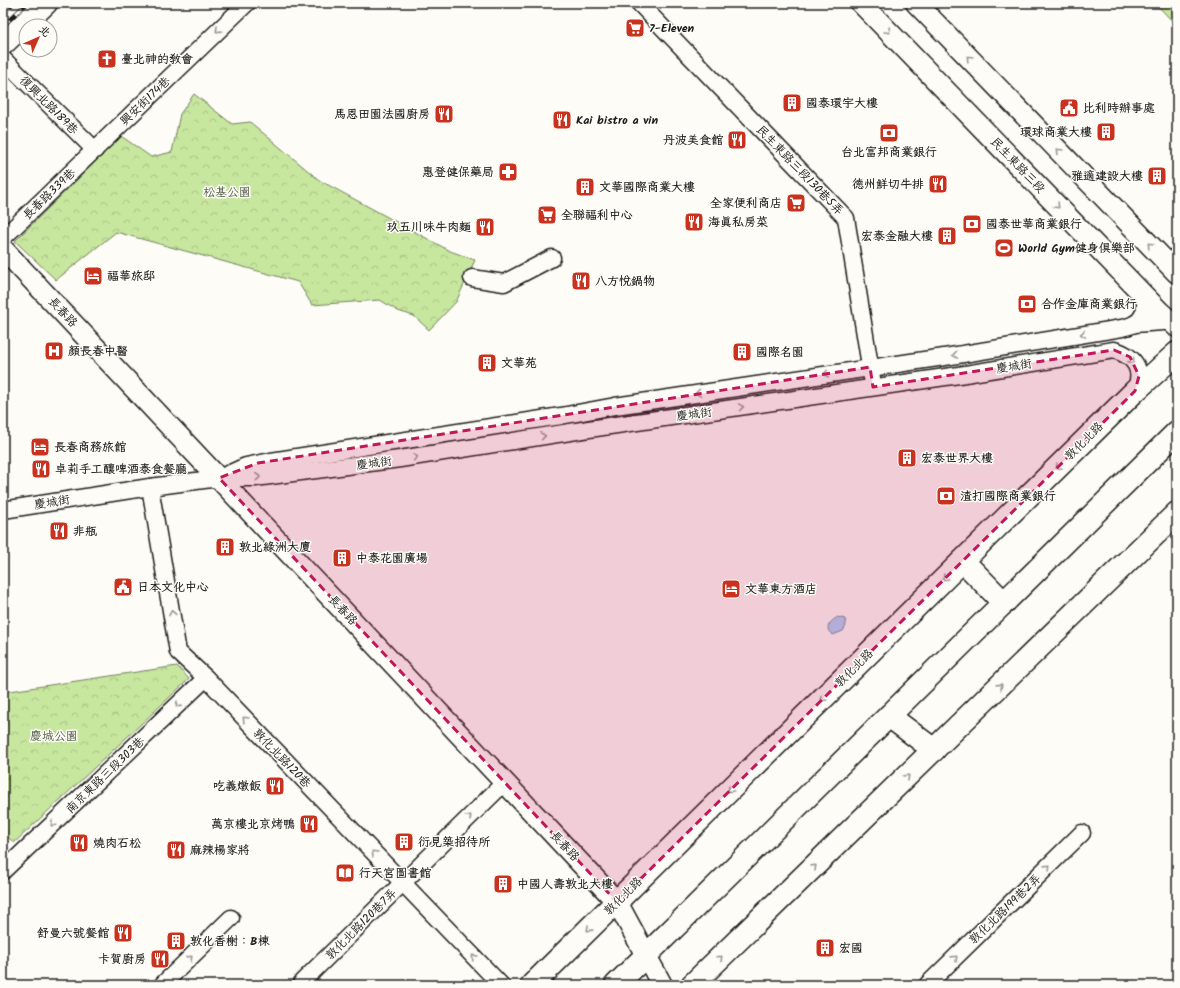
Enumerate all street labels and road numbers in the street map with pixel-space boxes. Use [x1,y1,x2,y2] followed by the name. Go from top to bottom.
[15,71,83,139] street label: 復興北路189巷
[116,72,175,130] street label: 興安街174巷
[751,121,848,220] street label: 民生東路三段130巷5弄
[986,133,1049,198] street label: 民生東路三段
[18,164,80,225] street label: 長春路339巷
[43,293,82,332] street label: 長春路
[995,354,1033,379] street label: 慶城街
[675,403,713,426] street label: 慶城街
[1061,418,1108,465] street label: 敦化北路
[355,452,393,475] street label: 慶城街
[33,490,71,515] street label: 慶城街
[323,591,362,630] street label: 長春路
[831,645,878,692] street label: 敦化北路
[248,724,315,793] street label: 敦化北路120巷
[61,733,149,818] street label: 南京東路三段303巷
[545,827,584,866] street label: 長春路
[965,870,1046,949] street label: 敦化北路199巷2弄
[600,873,647,920] street label: 敦化北路
[321,884,401,964] street label: 敦化北路120巷7弄

